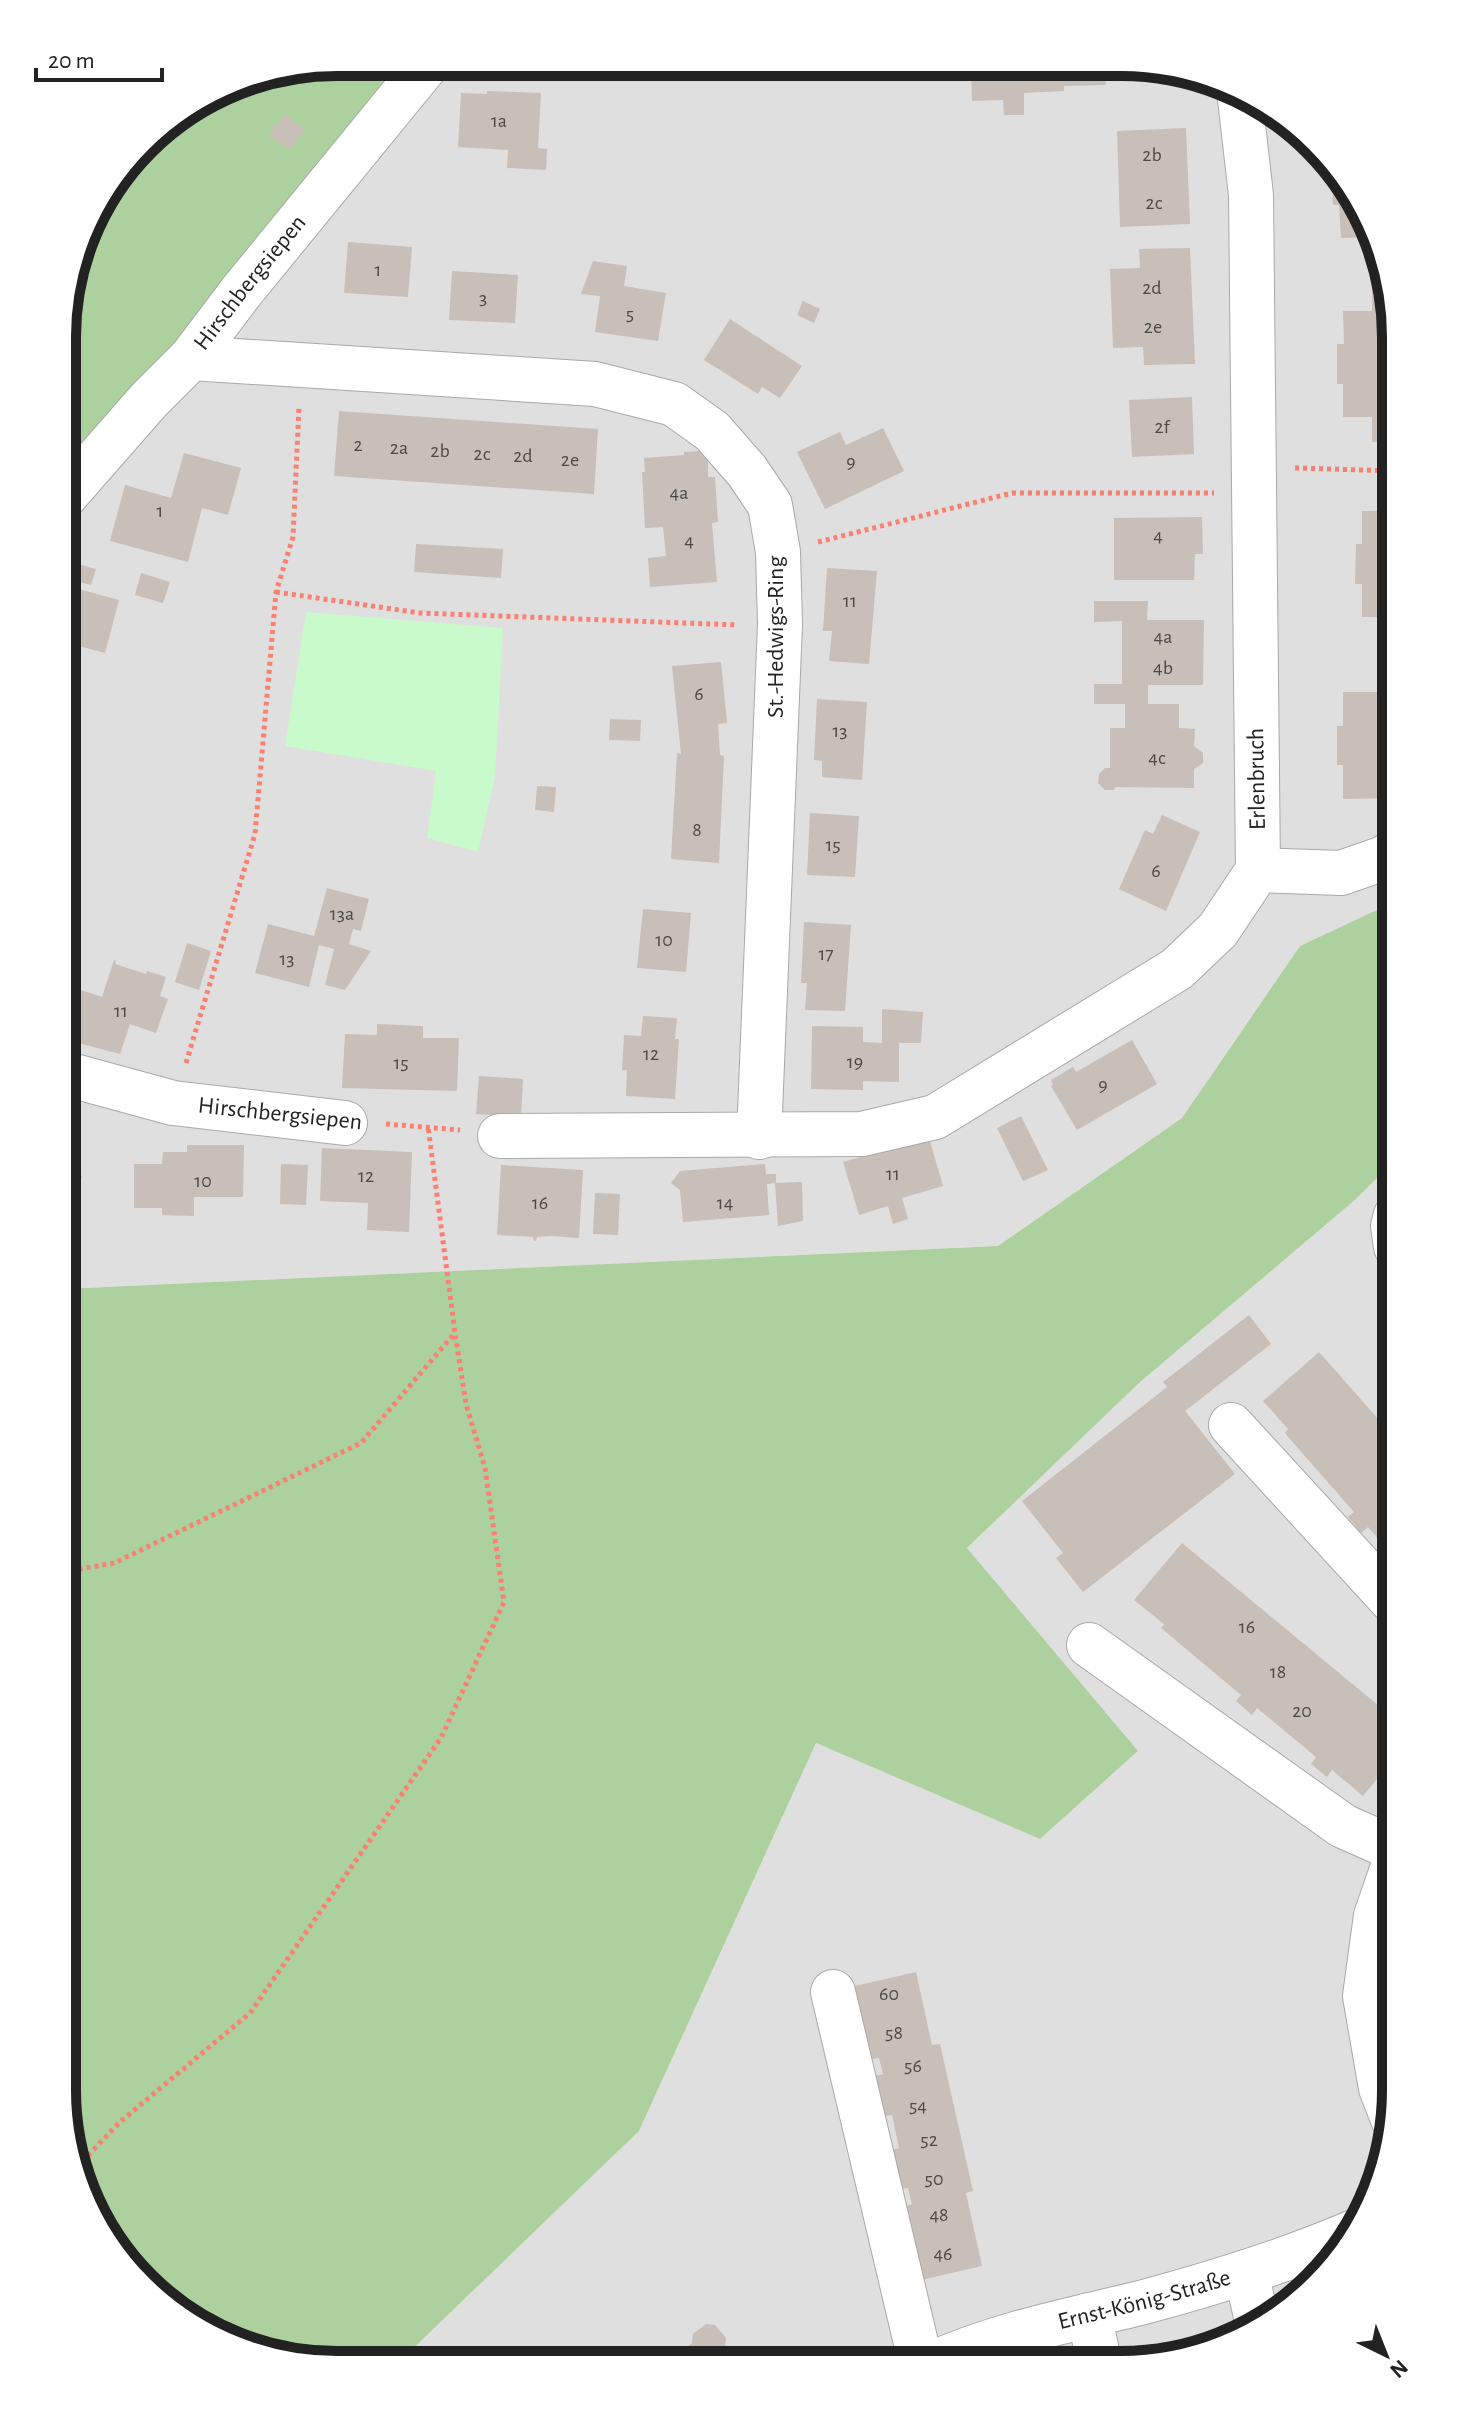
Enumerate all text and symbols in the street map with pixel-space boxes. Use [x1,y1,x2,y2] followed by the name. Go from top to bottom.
[36,32,162,82] scale bar
[48,49,95,73] text: 20 m
[491,111,507,131] house number: 1a
[1142,145,1162,165] house number: 2b
[1146,193,1163,213] house number: 2c
[189,211,311,355] street label: Hirschbergsiepen
[375,260,381,280] house number: 1
[1142,278,1162,298] house number: 2d
[479,288,487,308] house number: 3
[626,304,634,324] house number: 5
[1144,317,1162,337] house number: 2e
[1154,417,1171,437] house number: 2f
[353,435,363,455] house number: 2
[390,438,408,458] house number: 2a
[430,441,450,461] house number: 2b
[474,444,491,464] house number: 2c
[513,446,533,466] house number: 2d
[561,450,579,470] house number: 2e
[846,452,856,472] house number: 9
[670,483,688,503] house number: 4a
[157,501,163,521] house number: 1
[1153,526,1163,546] house number: 4
[684,531,694,551] house number: 4
[764,556,788,718] street label: St.-Hedwigs-Ring
[843,591,857,611] house number: 11
[1154,627,1172,647] house number: 4a
[1153,658,1173,678] house number: 4b
[694,684,704,704] house number: 6
[832,721,848,741] house number: 13
[1244,728,1270,830] street label: Erlenbruch
[1148,748,1166,768] house number: 4c
[692,820,702,840] house number: 8
[825,835,841,855] house number: 15
[1151,861,1161,881] house number: 6
[330,904,354,924] house number: 13a
[655,930,673,950] house number: 10
[818,944,834,964] house number: 17
[279,949,295,969] house number: 13
[114,1001,128,1021] house number: 11
[643,1044,659,1064] house number: 12
[847,1052,863,1072] house number: 19
[393,1053,409,1073] house number: 15
[1098,1075,1108,1095] house number: 9
[197,1093,363,1135] street label: Hirschbergsiepen
[886,1164,900,1184] house number: 11
[358,1166,374,1186] house number: 12
[194,1171,212,1191] house number: 10
[532,1193,548,1213] house number: 16
[717,1193,733,1213] house number: 14
[1239,1617,1255,1637] house number: 16
[1270,1662,1286,1682] house number: 18
[1292,1701,1312,1721] house number: 20
[879,1984,899,2004] house number: 60
[885,2023,903,2043] house number: 58
[904,2056,922,2076] house number: 56
[909,2096,927,2116] house number: 54
[920,2130,938,2150] house number: 52
[925,2169,943,2189] house number: 50
[929,2205,949,2225] house number: 48
[933,2244,953,2264] house number: 46
[1055,2266,1234,2334] street label: Ernst-König-Straße
[1346,2315,1426,2395] north arrow
[1386,2356,1412,2382] text: N

